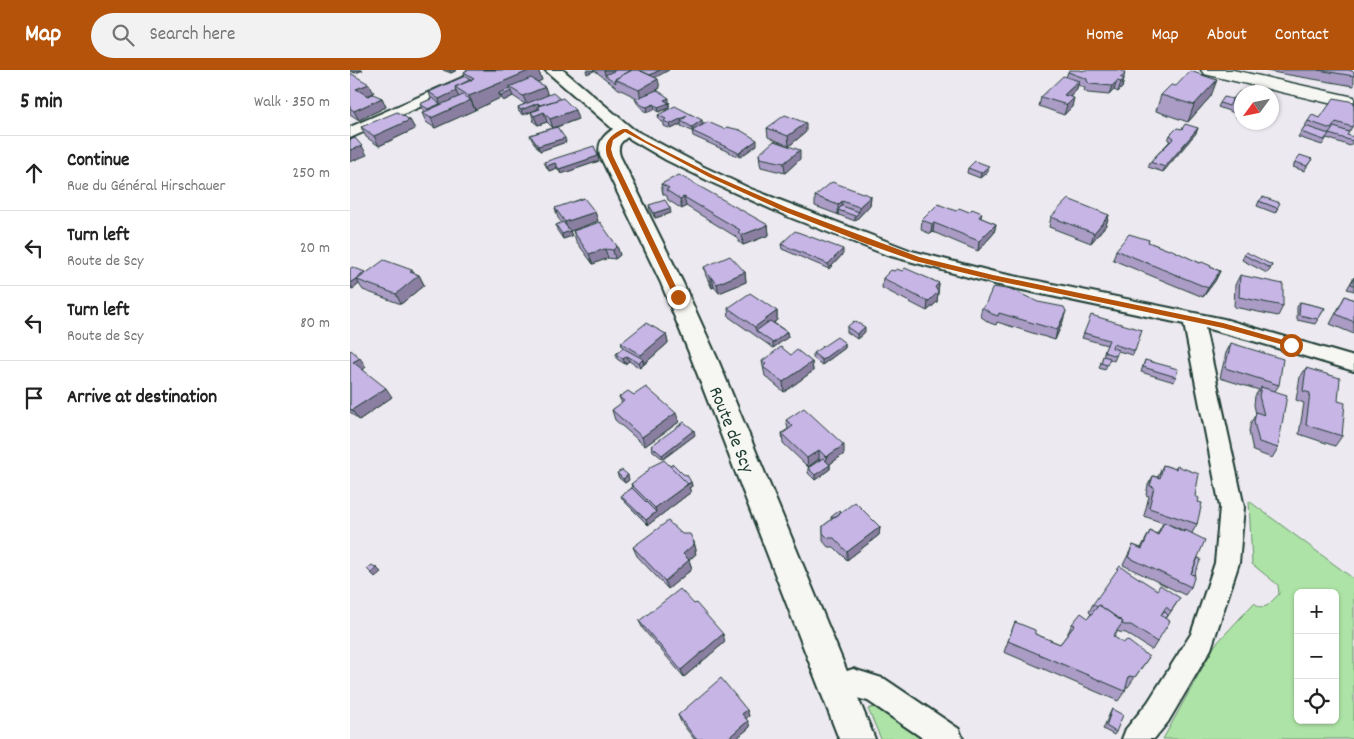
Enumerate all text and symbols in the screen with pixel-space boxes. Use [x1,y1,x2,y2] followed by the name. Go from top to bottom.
[91,13,441,58] search box
[25,18,61,52] text: Map
[109,21,137,49] icon: search
[149,22,235,49] text: Search here
[1086,23,1123,48] text: Home
[1151,23,1179,48] text: Map
[1207,23,1247,48] text: About
[1275,23,1329,48] text: Contact
[1234,85,1279,130] north arrow
[20,88,63,118] text: 5 min
[254,91,330,114] text: Walk · 350 m
[67,148,129,175] text: Continue
[20,159,48,187] icon: ahead
[292,162,330,185] text: 250 m
[67,175,226,198] text: Rue du Général Hirschauer
[67,223,130,250] text: Turn left
[20,234,48,262] icon: left
[300,237,330,260] text: 20 m
[67,250,144,273] text: Route de Scy
[667,286,690,309] route end
[67,298,130,325] text: Turn left
[20,309,48,337] icon: left
[300,312,330,335] text: 80 m
[67,325,144,348] text: Route de Scy
[1280,334,1303,357] route start
[700,383,759,478] street label: Route de Scy
[20,384,48,412] icon: arrive
[67,385,217,412] text: Arrive at destination
[1294,589,1339,724] map controls
[1294,589,1339,634] button: +
[1294,634,1339,679] button: −
[1294,679,1339,724] button: locate

